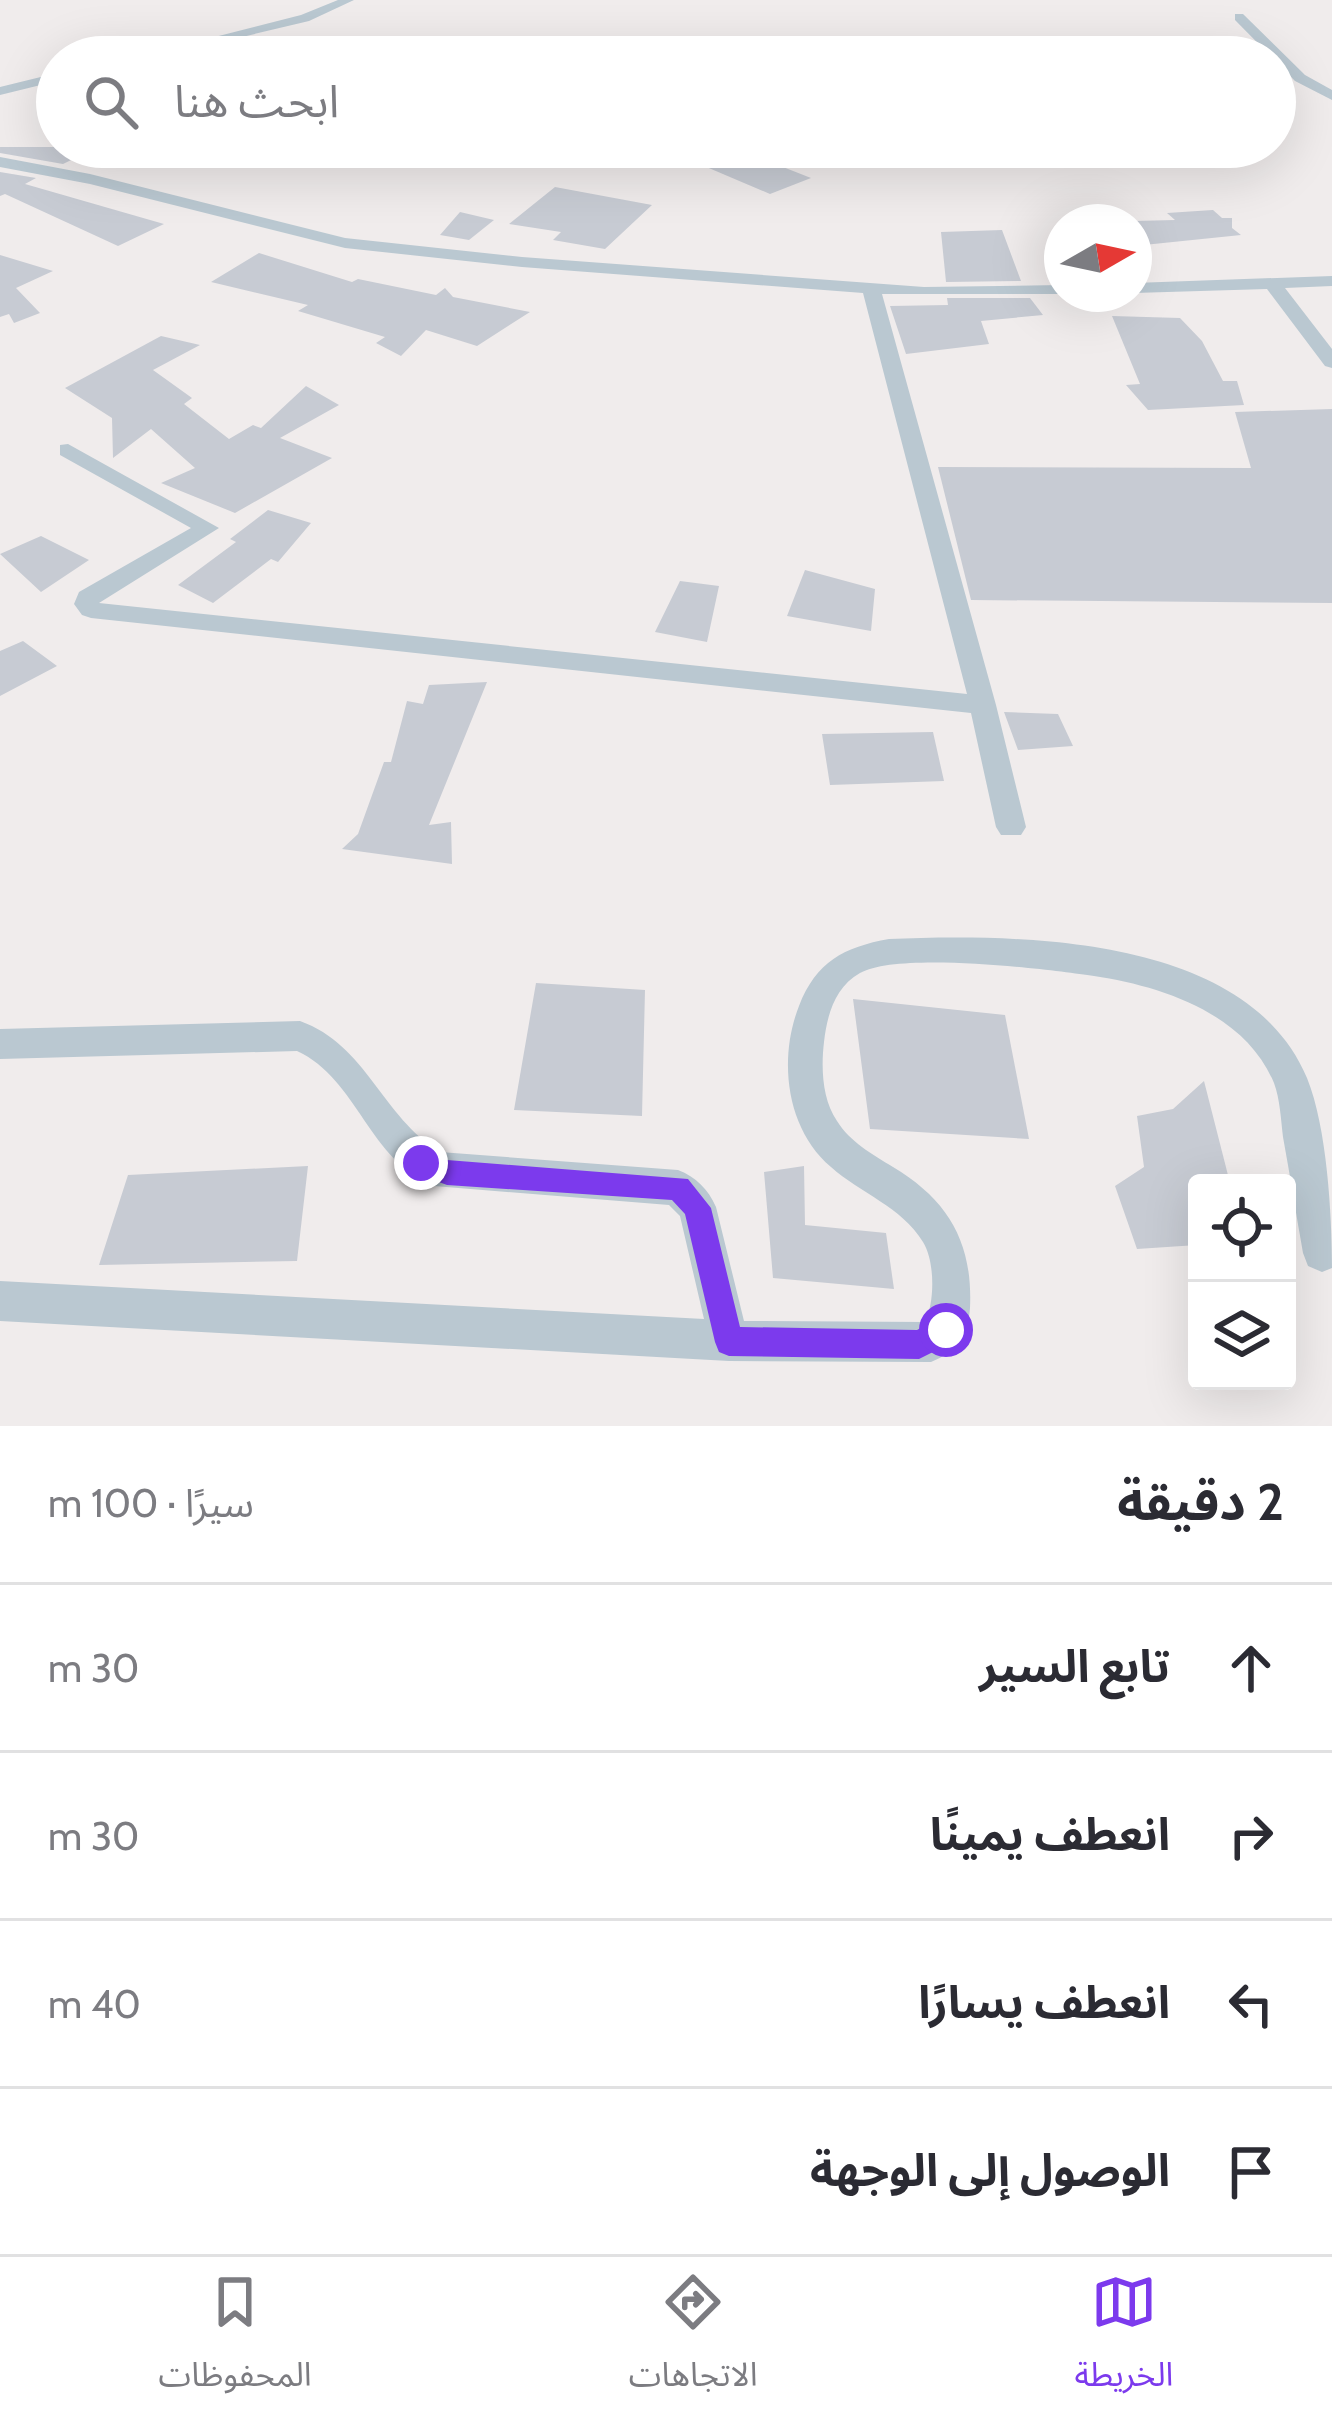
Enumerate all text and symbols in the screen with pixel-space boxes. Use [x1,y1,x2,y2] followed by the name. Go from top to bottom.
[36,36,1296,168] search box
[78,69,144,135] icon: search
[174,74,339,128] text: ابحث هنا
[1044,204,1152,312] north arrow
[394,1136,448,1190] route end
[1188,1174,1296,1390] map controls
[1188,1174,1296,1282] button: locate
[1188,1282,1296,1390] button: layers
[919,1303,973,1357] route start
[1117,1471,1284,1533] text: 2 دقيقة
[48,1479,254,1527] text: سيرًا · 100 m
[1218,1635,1284,1701] icon: ahead
[979,1639,1170,1693] text: تابع السير
[48,1644,139,1692] text: 30 m
[1218,1803,1284,1869] icon: right
[930,1807,1170,1861] text: انعطف يمينًا
[48,1812,139,1860] text: 30 m
[1218,1971,1284,2037] icon: left
[918,1975,1170,2029] text: انعطف يسارًا
[48,1980,141,2028] text: 40 m
[1218,2139,1284,2205] icon: arrive
[810,2143,1170,2197] text: الوصول إلى الوجهة
[159,2269,312,2410] tab: المحفوظات
[629,2269,758,2410] tab: الاتجاهات
[1075,2269,1173,2410] tab: الخريطة

